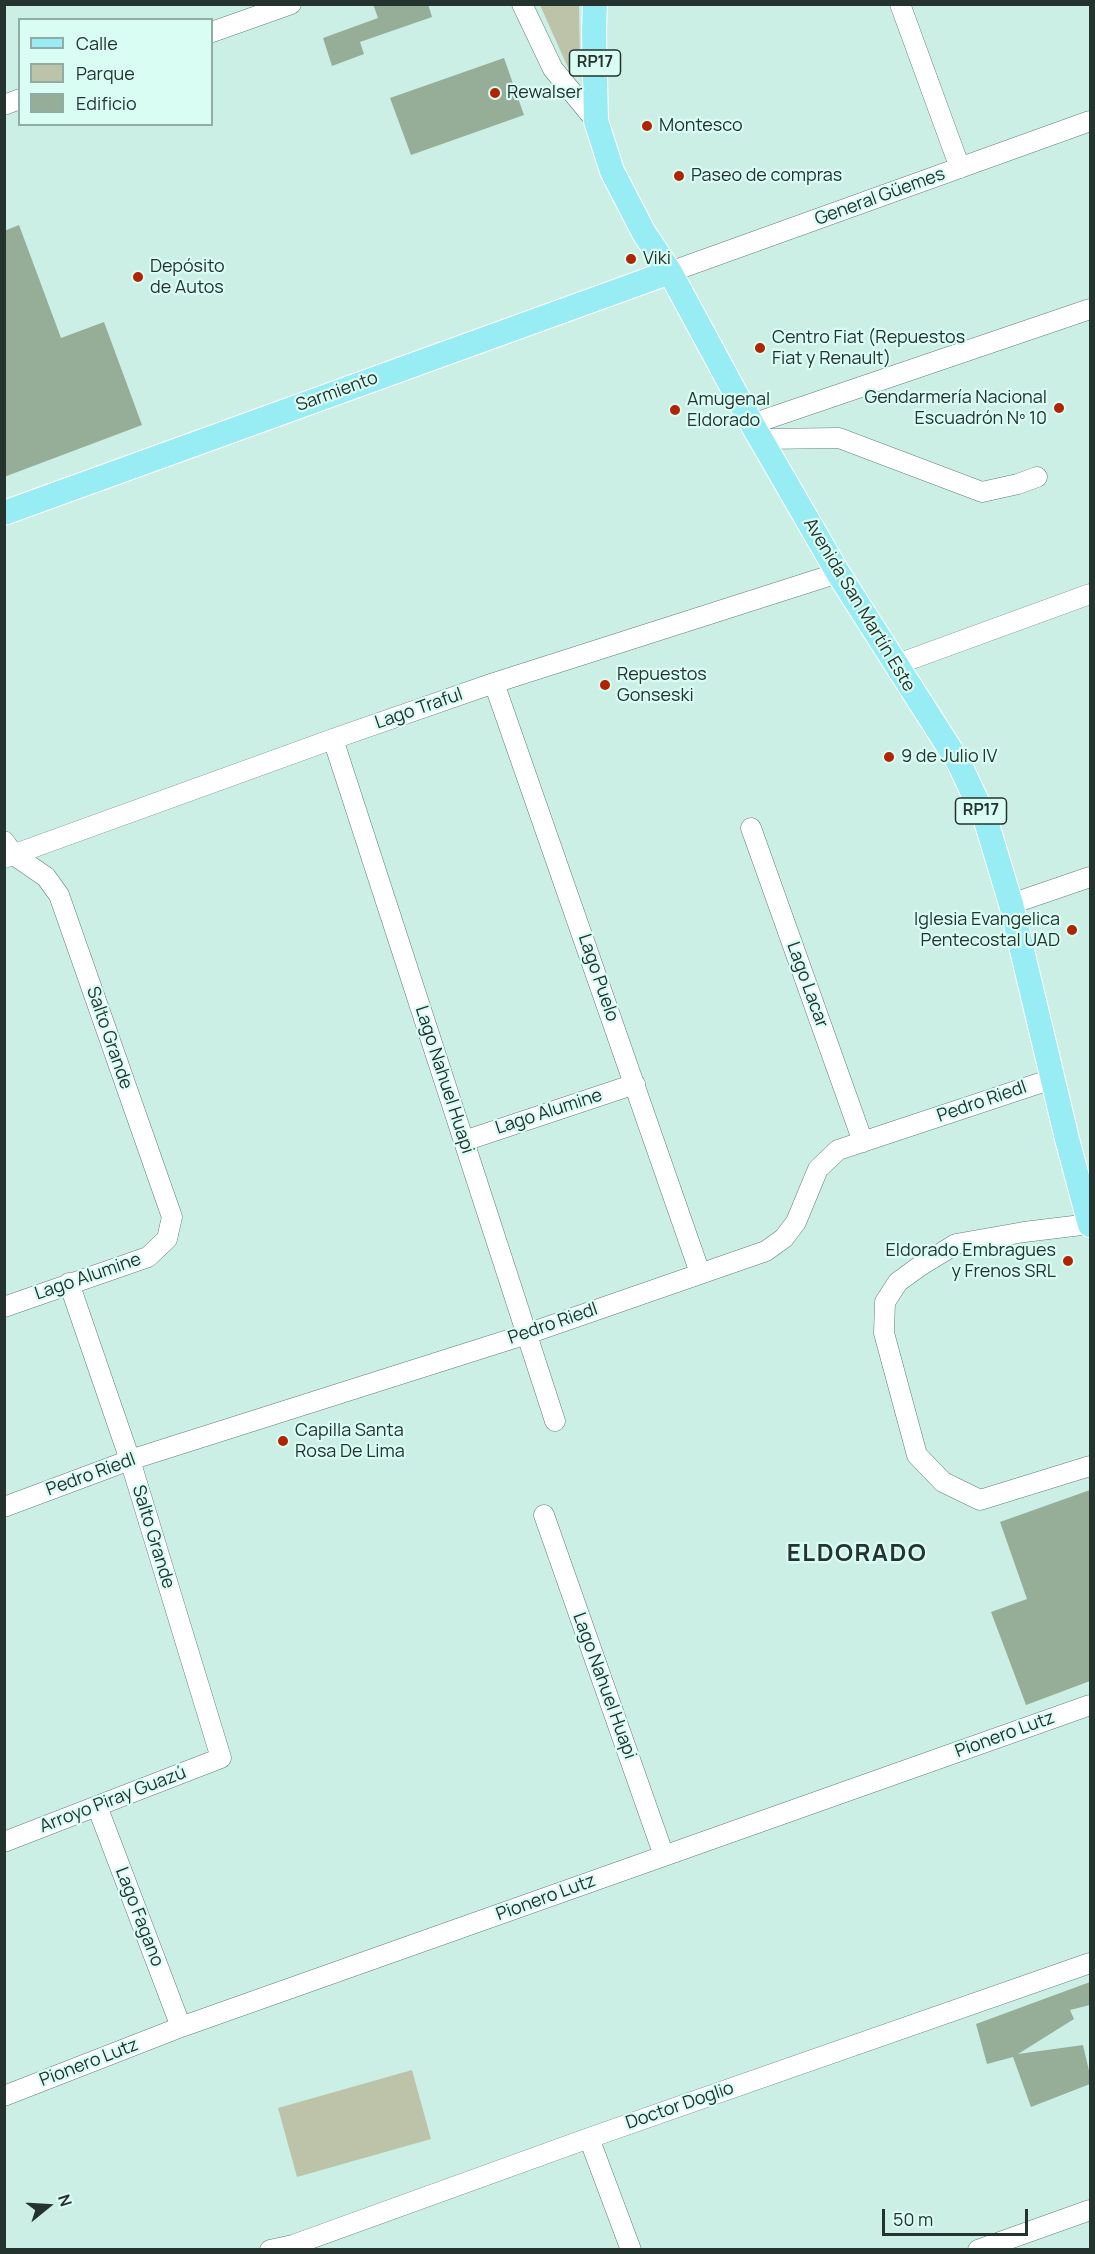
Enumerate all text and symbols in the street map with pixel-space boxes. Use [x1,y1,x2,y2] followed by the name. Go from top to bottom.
[18,18,213,126] legend
[76,31,118,55] text: Calle
[570,50,620,76] road number: RP17
[76,61,135,85] text: Parque
[507,82,582,104] place label: Rewalser
[488,86,502,100] marker: Rewalser
[76,91,137,115] text: Edificio
[659,115,743,137] place label: Montesco
[640,119,654,133] marker: Montesco
[812,163,948,231] street label: General Güemes
[691,165,842,187] place label: Paseo de compras
[672,169,686,183] marker: Paseo de compras
[643,248,671,270] place label: Viki
[624,252,638,266] marker: Viki
[150,256,225,298] place label: Depósito de Autos
[131,270,145,284] marker: Depósito de Autos
[772,327,965,370] place label: Centro Fiat (Repuestos Fiat y Renault)
[753,341,767,355] marker: Centro Fiat (Repuestos Fiat y Renault)
[293,367,381,417] street label: Sarmiento
[865,387,1047,430] place label: Gendarmería Nacional Escuadrón Nº 10
[687,389,770,432] place label: Amugenal Eldorado
[1052,401,1066,415] marker: Gendarmería Nacional Escuadrón Nº 10
[668,403,682,417] marker: Amugenal Eldorado
[799,514,919,696] street label: Avenida San Martín Este
[617,664,707,706] place label: Repuestos Gonseski
[598,678,612,692] marker: Repuestos Gonseski
[372,684,466,734] street label: Lago Traful
[901,746,997,768] place label: 9 de Julio IV
[882,750,896,764] marker: 9 de Julio IV
[956,798,1006,824] road number: RP17
[914,909,1060,952] place label: Iglesia Evangelica Pentecostal UAD
[1065,923,1079,937] marker: Iglesia Evangelica Pentecostal UAD
[573,931,623,1025] street label: Lago Puelo
[782,939,832,1031] street label: Lago Lacar
[81,984,137,1092] street label: Salto Grande
[410,1003,478,1157] street label: Lago Nahuel Huapi
[934,1077,1030,1127] street label: Pedro Riedl
[493,1085,605,1139] street label: Lago Alumine
[886,1240,1056,1282] place label: Eldorado Embragues y Frenos SRL
[32,1249,144,1305] street label: Lago Alumine
[1061,1254,1075,1268] marker: Eldorado Embragues y Frenos SRL
[505,1299,601,1349] street label: Pedro Riedl
[295,1420,405,1462] place label: Capilla Santa Rosa De Lima
[276,1434,290,1448] marker: Capilla Santa Rosa De Lima
[43,1449,139,1501] street label: Pedro Riedl
[127,1483,179,1591] street label: Salto Grande
[787,1540,927,1568] district label: ELDORADO
[568,1610,640,1762] street label: Lago Nahuel Huapi
[952,1707,1058,1763] street label: Pionero Lutz
[37,1762,189,1838] street label: Arroyo Piray Guazú
[110,1864,168,1970] street label: Lago Fagano
[493,1870,599,1926] street label: Pionero Lutz
[37,2034,141,2092] street label: Pionero Lutz
[623,2077,737,2135] street label: Doctor Doglio
[18,2176,78,2236] north arrow
[53,2192,77,2209] text: N
[885,2197,1030,2235] scale bar
[893,2207,933,2231] text: 50 m

